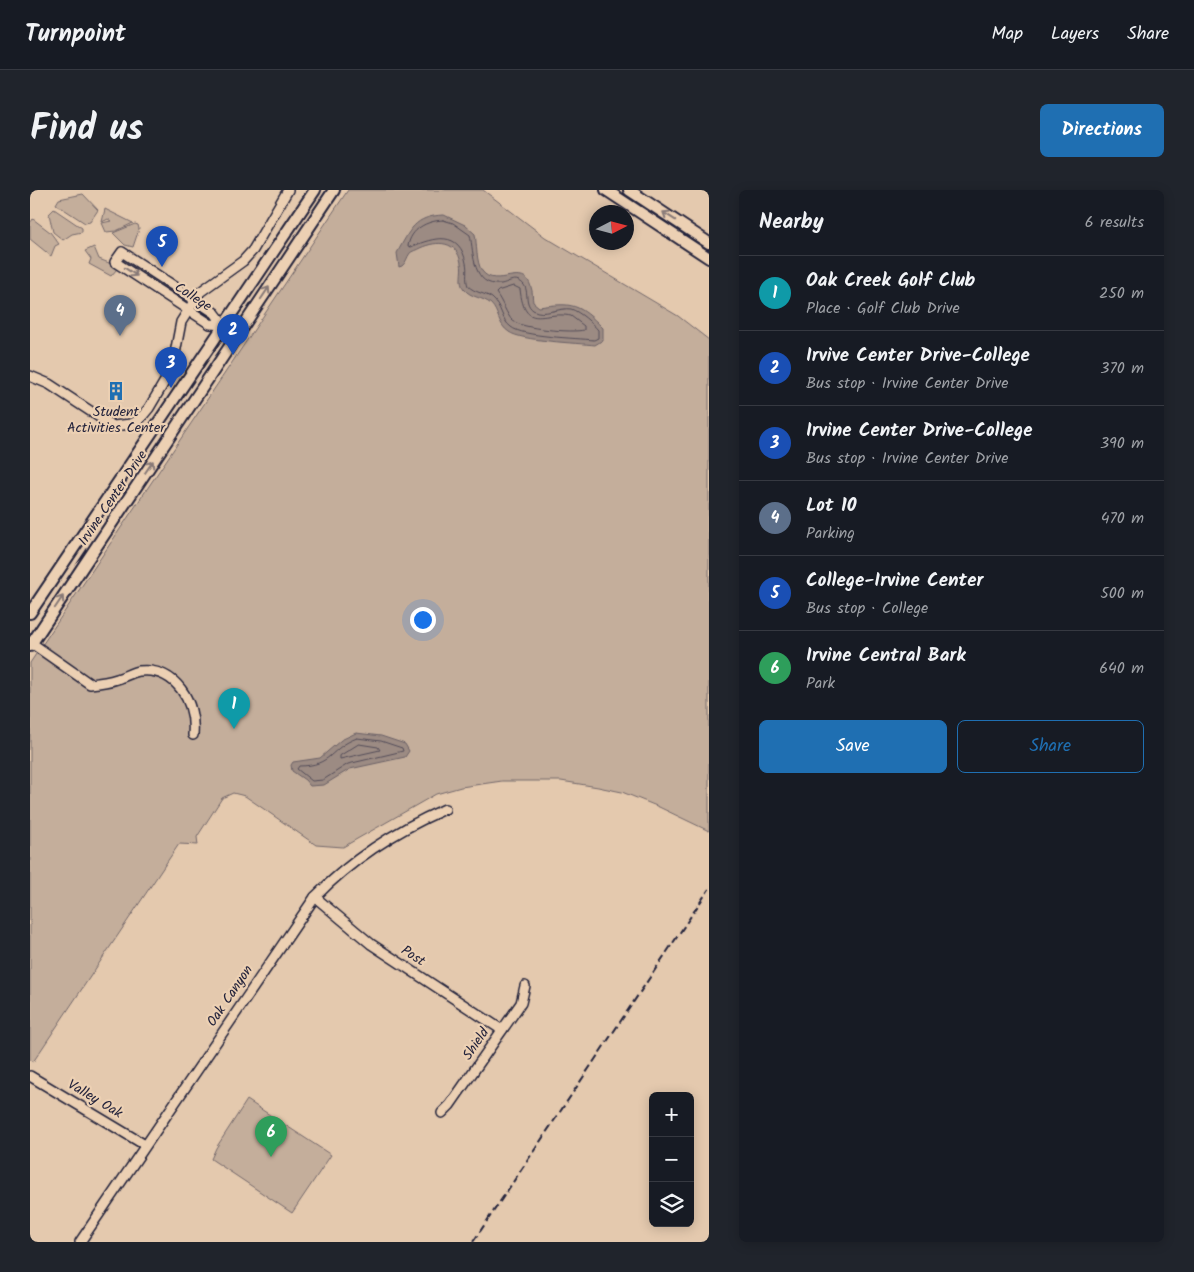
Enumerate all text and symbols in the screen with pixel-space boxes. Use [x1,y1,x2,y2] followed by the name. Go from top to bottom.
[25,15,126,54] text: Turnpoint
[992,20,1023,49] text: Map
[1051,20,1099,49] text: Layers
[1127,20,1169,49] text: Share
[30,102,143,158] text: Find us
[1040,104,1164,157] button: Directions
[589,205,634,250] north arrow
[759,206,824,239] text: Nearby
[1085,210,1144,235] text: 6 results
[662,211,676,222] one-way arrow
[146,226,178,267] pin: 5
[806,266,975,296] text: Oak Creek Golf Club
[124,267,138,278] one-way arrow
[170,277,217,318] street label: College
[773,281,777,306] text: 1
[1099,281,1144,306] text: 250 m
[259,286,270,300] one-way arrow
[104,295,136,336] pin: 4
[806,296,960,321] text: Place · Golf Club Drive
[217,314,249,355] pin: 2
[806,341,1030,371] text: Irvive Center Drive-College
[155,347,187,388] pin: 3
[770,356,780,381] text: 2
[1100,356,1144,381] text: 370 m
[806,371,1008,396] text: Bus stop · Irvine Center Drive
[105,380,127,402] building icon: Student Activities Center
[67,401,166,439] place label: Student Activities Center
[806,416,1032,446] text: Irvine Center Drive-College
[771,431,779,456] text: 3
[1100,431,1144,456] text: 390 m
[73,445,154,550] street label: Irvine Center Drive
[806,446,1008,471] text: Bus stop · Irvine Center Drive
[145,461,155,475] one-way arrow
[806,491,856,521] text: Lot 10
[771,506,779,531] text: 4
[1101,506,1144,531] text: 470 m
[806,521,855,546] text: Parking
[806,566,983,596] text: College-Irvine Center
[771,581,779,606] text: 5
[1100,581,1144,606] text: 500 m
[54,596,64,610] one-way arrow
[806,596,928,621] text: Bus stop · College
[410,607,436,633] your location
[806,641,966,671] text: Irvine Central Bark
[771,656,779,681] text: 6
[1099,656,1144,681] text: 640 m
[806,671,835,696] text: Park
[218,688,250,729] pin: 1
[759,720,947,773] button: Save
[957,720,1144,773] button: Share
[396,940,430,972] street label: Post
[201,961,259,1031] street label: Oak Canyon
[457,1023,495,1065] street label: Shield
[63,1074,127,1124] street label: Valley Oak
[649,1092,694,1227] map controls
[649,1092,694,1137] button: +
[255,1116,287,1157] pin: 6
[649,1137,694,1182] button: −
[649,1182,694,1227] button: layers

